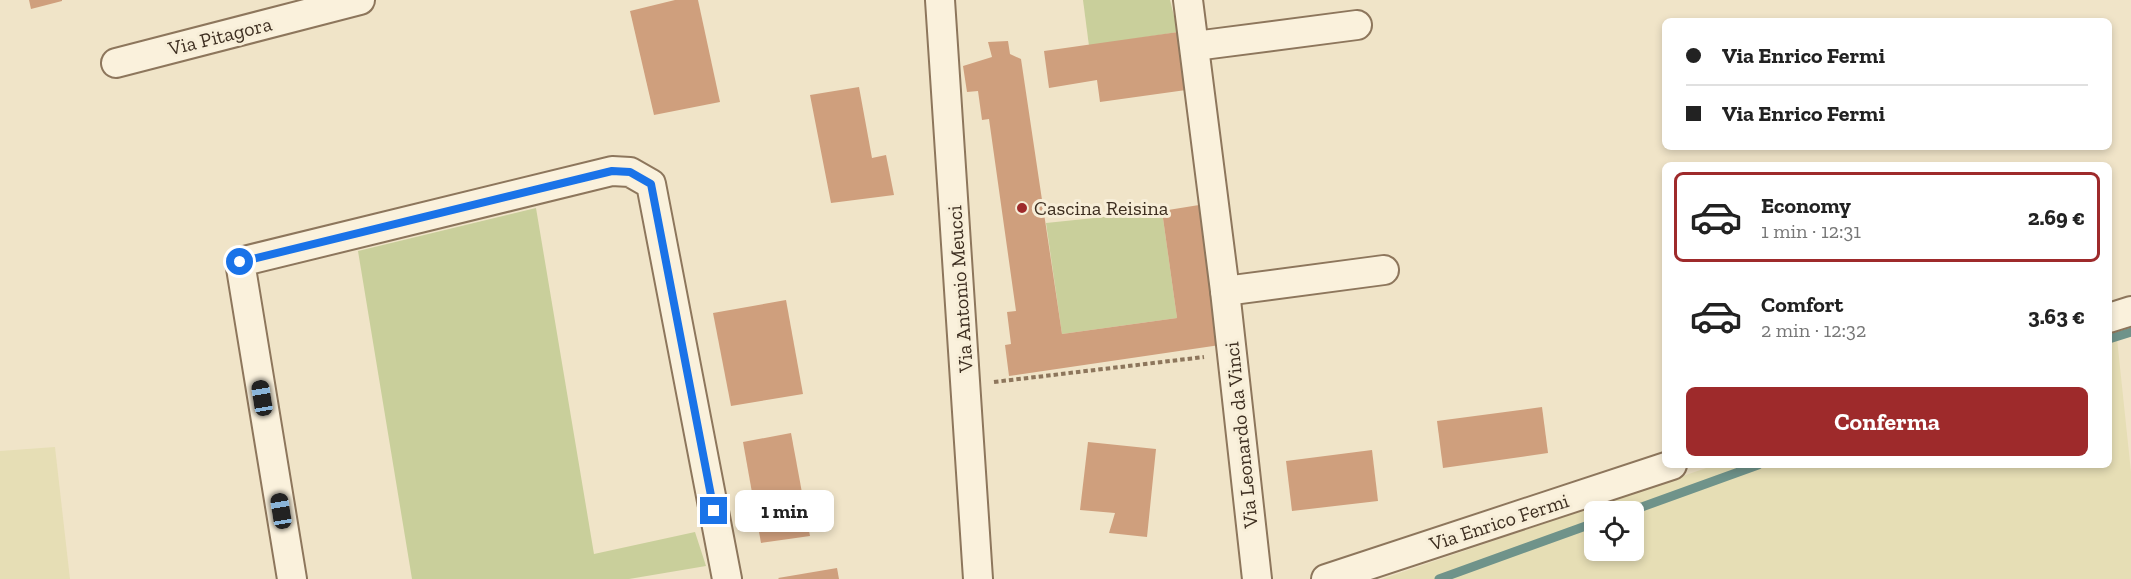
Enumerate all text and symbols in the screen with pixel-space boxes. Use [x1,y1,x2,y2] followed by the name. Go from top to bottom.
[165,11,275,61] street label: Via Pitagora
[1722,42,1885,69] text: Via Enrico Fermi
[1722,100,1885,127] text: Via Enrico Fermi
[1689,190,1743,244] icon: car
[1761,192,1851,219] text: Economy
[1034,196,1169,220] place label: Cascina Reisina
[1015,201,1029,215] marker: Cascina Reisina
[942,204,978,374] street label: Via Antonio Meucci
[2028,204,2085,231] text: 2.69 €
[1761,219,1861,243] text: 1 min · 12:31
[226,248,253,275] route start
[1689,289,1743,343] icon: car
[1761,291,1843,318] text: Comfort
[2028,303,2085,330] text: 3.63 €
[1761,318,1866,342] text: 2 min · 12:32
[1219,340,1263,530] street label: Via Leonardo da Vinci
[250,379,274,417] car
[1686,387,2088,456] button: Conferma
[1425,488,1572,556] street label: Via Enrico Fermi
[735,490,834,532] callout: 1 min
[269,492,293,530] car
[700,497,727,524] route end
[761,499,808,523] text: 1 min
[1584,501,1644,561] map controls
[1584,501,1644,561] button: locate

